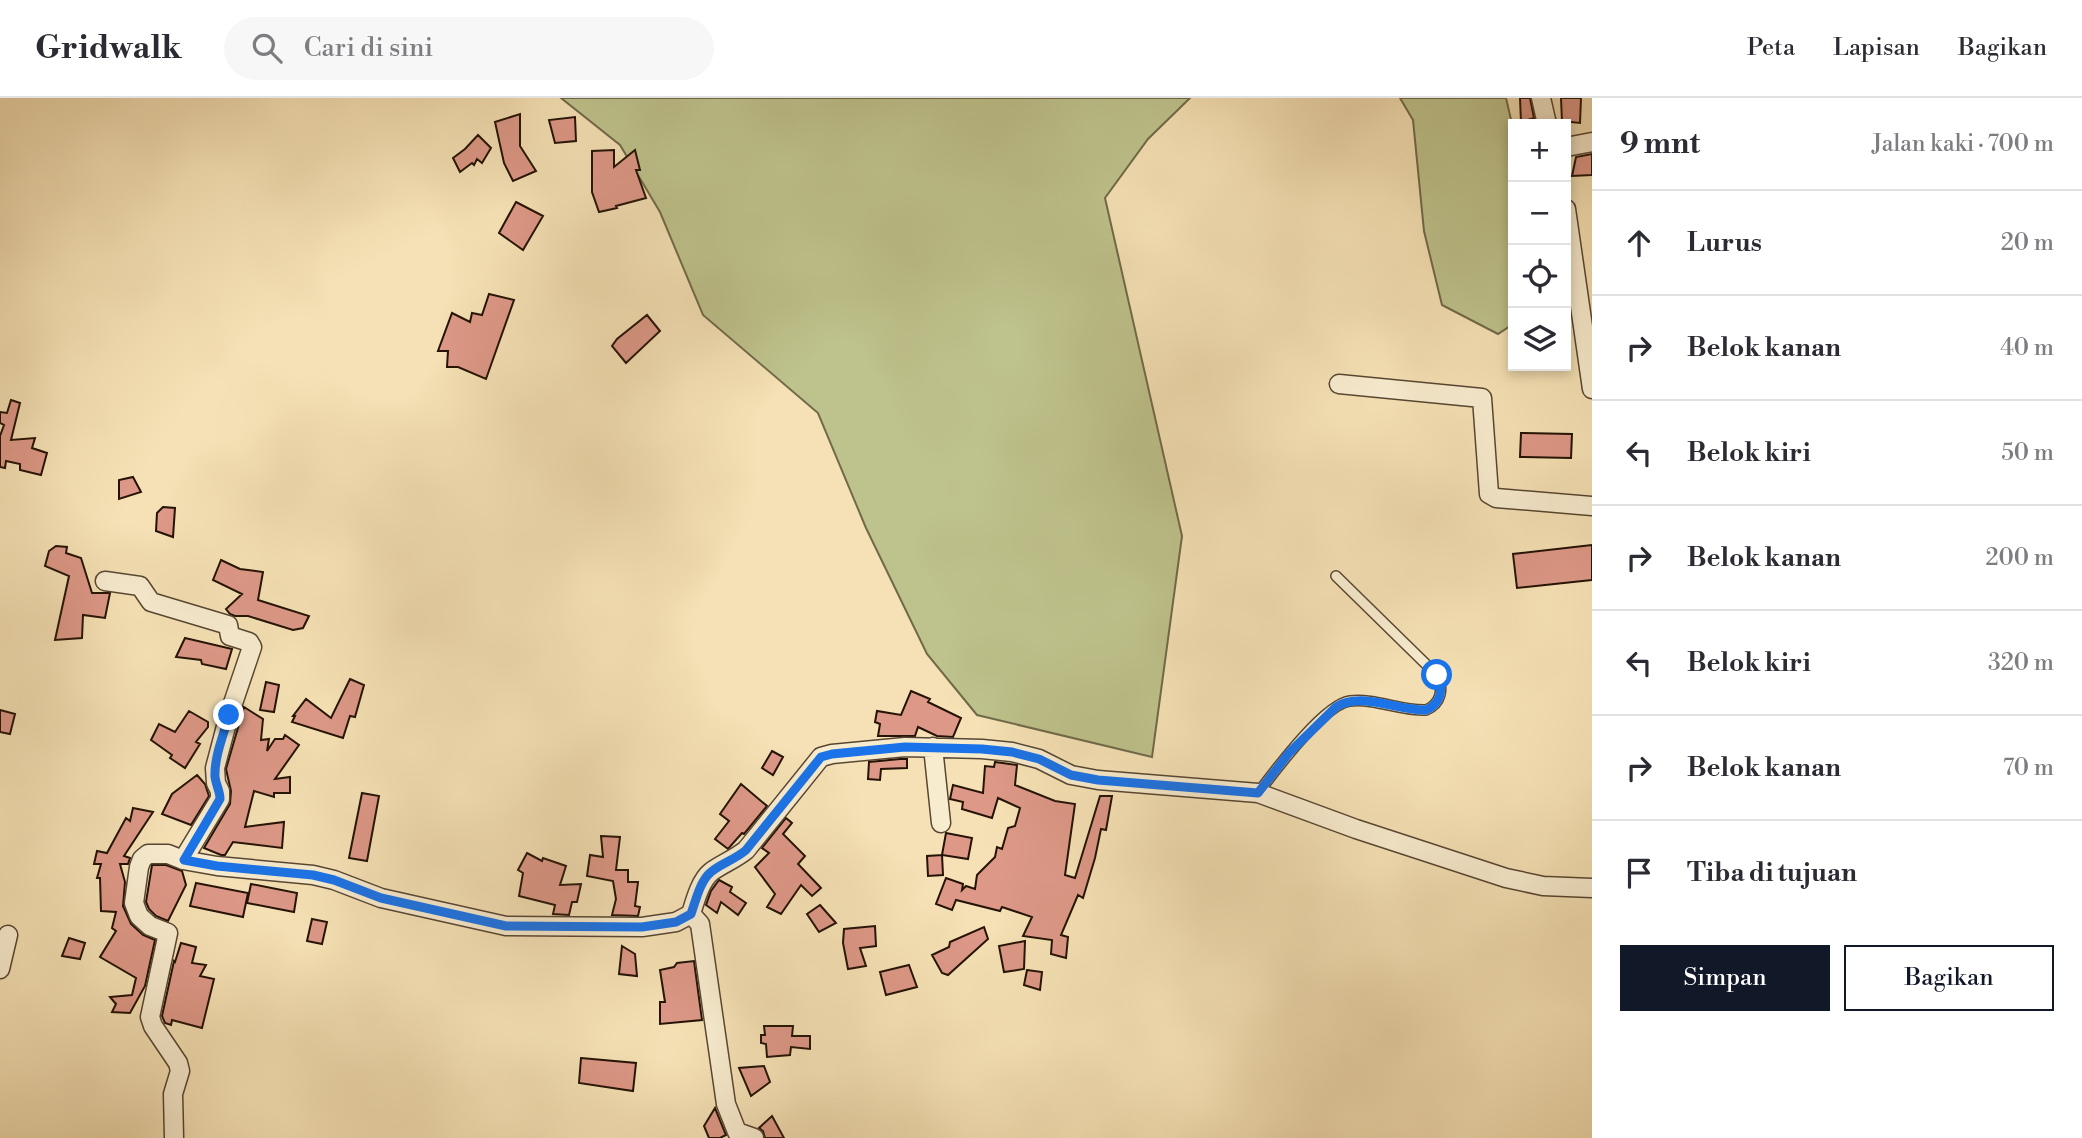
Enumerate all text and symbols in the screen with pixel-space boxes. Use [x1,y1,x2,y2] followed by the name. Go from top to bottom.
[224,17,714,80] search box
[35,28,182,69] text: Gridwalk
[248,29,286,67] icon: search
[304,32,433,64] text: Cari di sini
[1747,33,1795,63] text: Peta
[1833,33,1920,63] text: Lapisan
[1958,33,2047,63] text: Bagikan
[1508,119,1571,371] map controls
[1508,119,1571,182] button: +
[1620,125,1700,163] text: 9 mnt
[1872,130,2054,158] text: Jalan kaki · 700 m
[1508,182,1571,245] button: −
[1620,224,1658,262] icon: ahead
[1687,227,1762,259] text: Lurus
[2001,229,2054,257] text: 20 m
[1508,245,1571,308] button: locate
[1508,308,1571,371] button: layers
[1620,329,1658,367] icon: right
[1687,332,1841,364] text: Belok kanan
[2000,334,2054,362] text: 40 m
[1620,434,1658,472] icon: left
[1687,437,1811,469] text: Belok kiri
[2001,439,2054,467] text: 50 m
[1620,539,1658,577] icon: right
[1687,542,1841,574] text: Belok kanan
[1986,544,2054,572] text: 200 m
[1620,644,1658,682] icon: left
[1687,647,1811,679] text: Belok kiri
[1988,649,2054,677] text: 320 m
[1421,659,1452,690] route start
[213,699,244,730] route end
[1620,749,1658,787] icon: right
[1687,752,1841,784] text: Belok kanan
[2003,754,2054,782] text: 70 m
[1620,854,1658,892] icon: arrive
[1687,857,1857,889] text: Tiba di tujuan
[1620,945,1830,1011] button: Simpan
[1844,945,2054,1011] button: Bagikan

